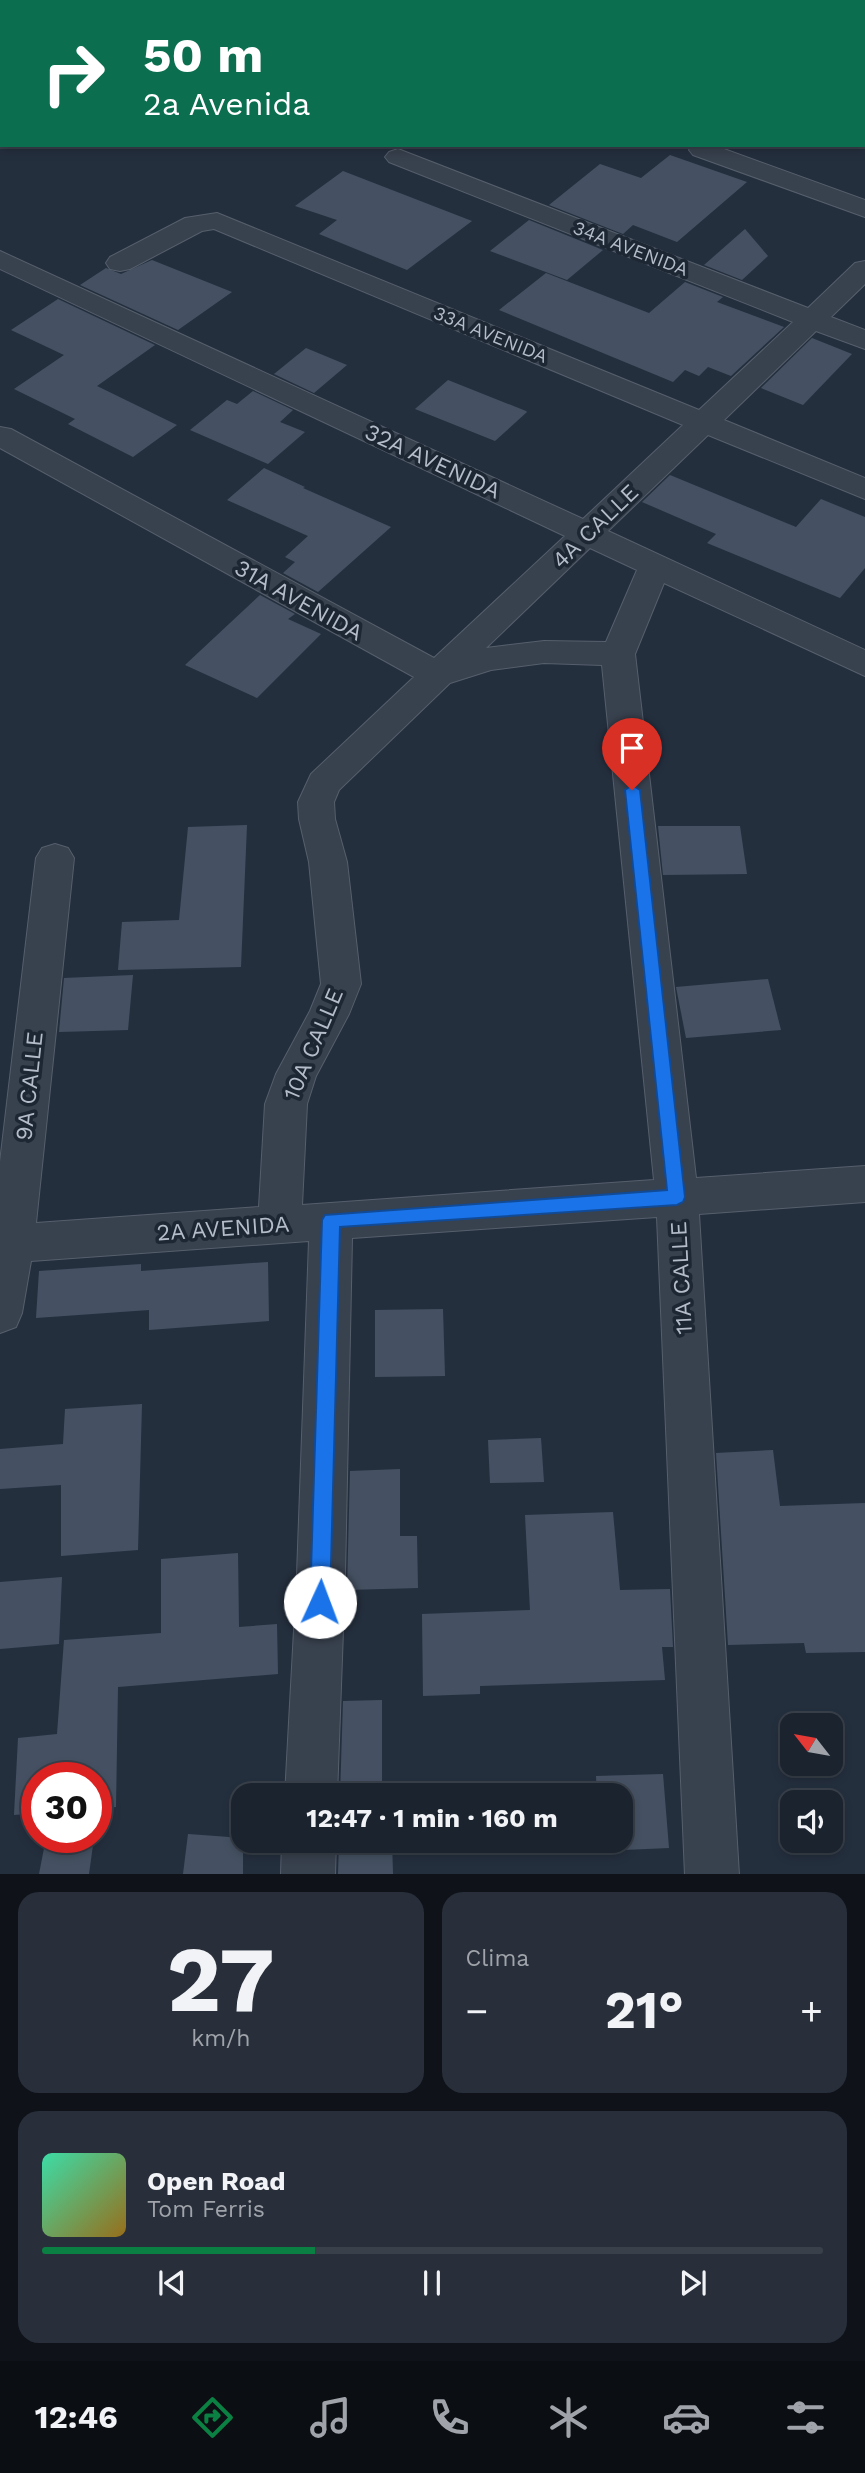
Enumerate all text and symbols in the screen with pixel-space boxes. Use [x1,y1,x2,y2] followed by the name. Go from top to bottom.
[143,26,263,84] text: 50 m
[28,28,119,119] icon: right
[143,85,310,123] text: 2a Avenida
[570,216,692,281] street label: 34A AVENIDA
[430,301,552,368] street label: 33A AVENIDA
[361,418,505,505] street label: 32A AVENIDA
[547,479,644,574] street label: 4A CALLE
[230,554,367,647] street label: 31A AVENIDA
[602,718,662,790] pin
[613,729,651,767] icon: arrive
[278,984,349,1104] street label: 10A CALLE
[10,1030,49,1142] street label: 9A CALLE
[156,1210,290,1247] street label: 2A AVENIDA
[665,1221,698,1335] street label: 11A CALLE
[283,1565,357,1639] position arrow
[780,1713,844,1776] north arrow
[780,1713,843,1853] map controls
[21,1762,112,1853] speed limit sign: 30
[780,1790,843,1853] button: sound
[306,1803,558,1833] text: 12:47 · 1 min · 160 m
[167,1926,275,2033] text: 27
[466,1945,529,1972] text: Clima
[605,1980,684,2041] text: 21°
[466,1989,488,2033] text: −
[800,1989,823,2033] text: +
[191,2025,250,2052] text: km/h
[147,2166,285,2196] text: Open Road
[147,2196,265,2223] text: Tom Ferris
[153,2264,191,2302] icon: previous
[413,2264,451,2302] icon: pause
[674,2264,712,2302] icon: next
[188,2393,237,2442] icon: directions
[306,2393,355,2442] icon: music
[425,2393,474,2442] icon: phone
[544,2393,593,2442] icon: climate
[662,2393,711,2442] icon: car
[781,2393,830,2442] icon: filters
[35,2398,118,2436] text: 12:46

